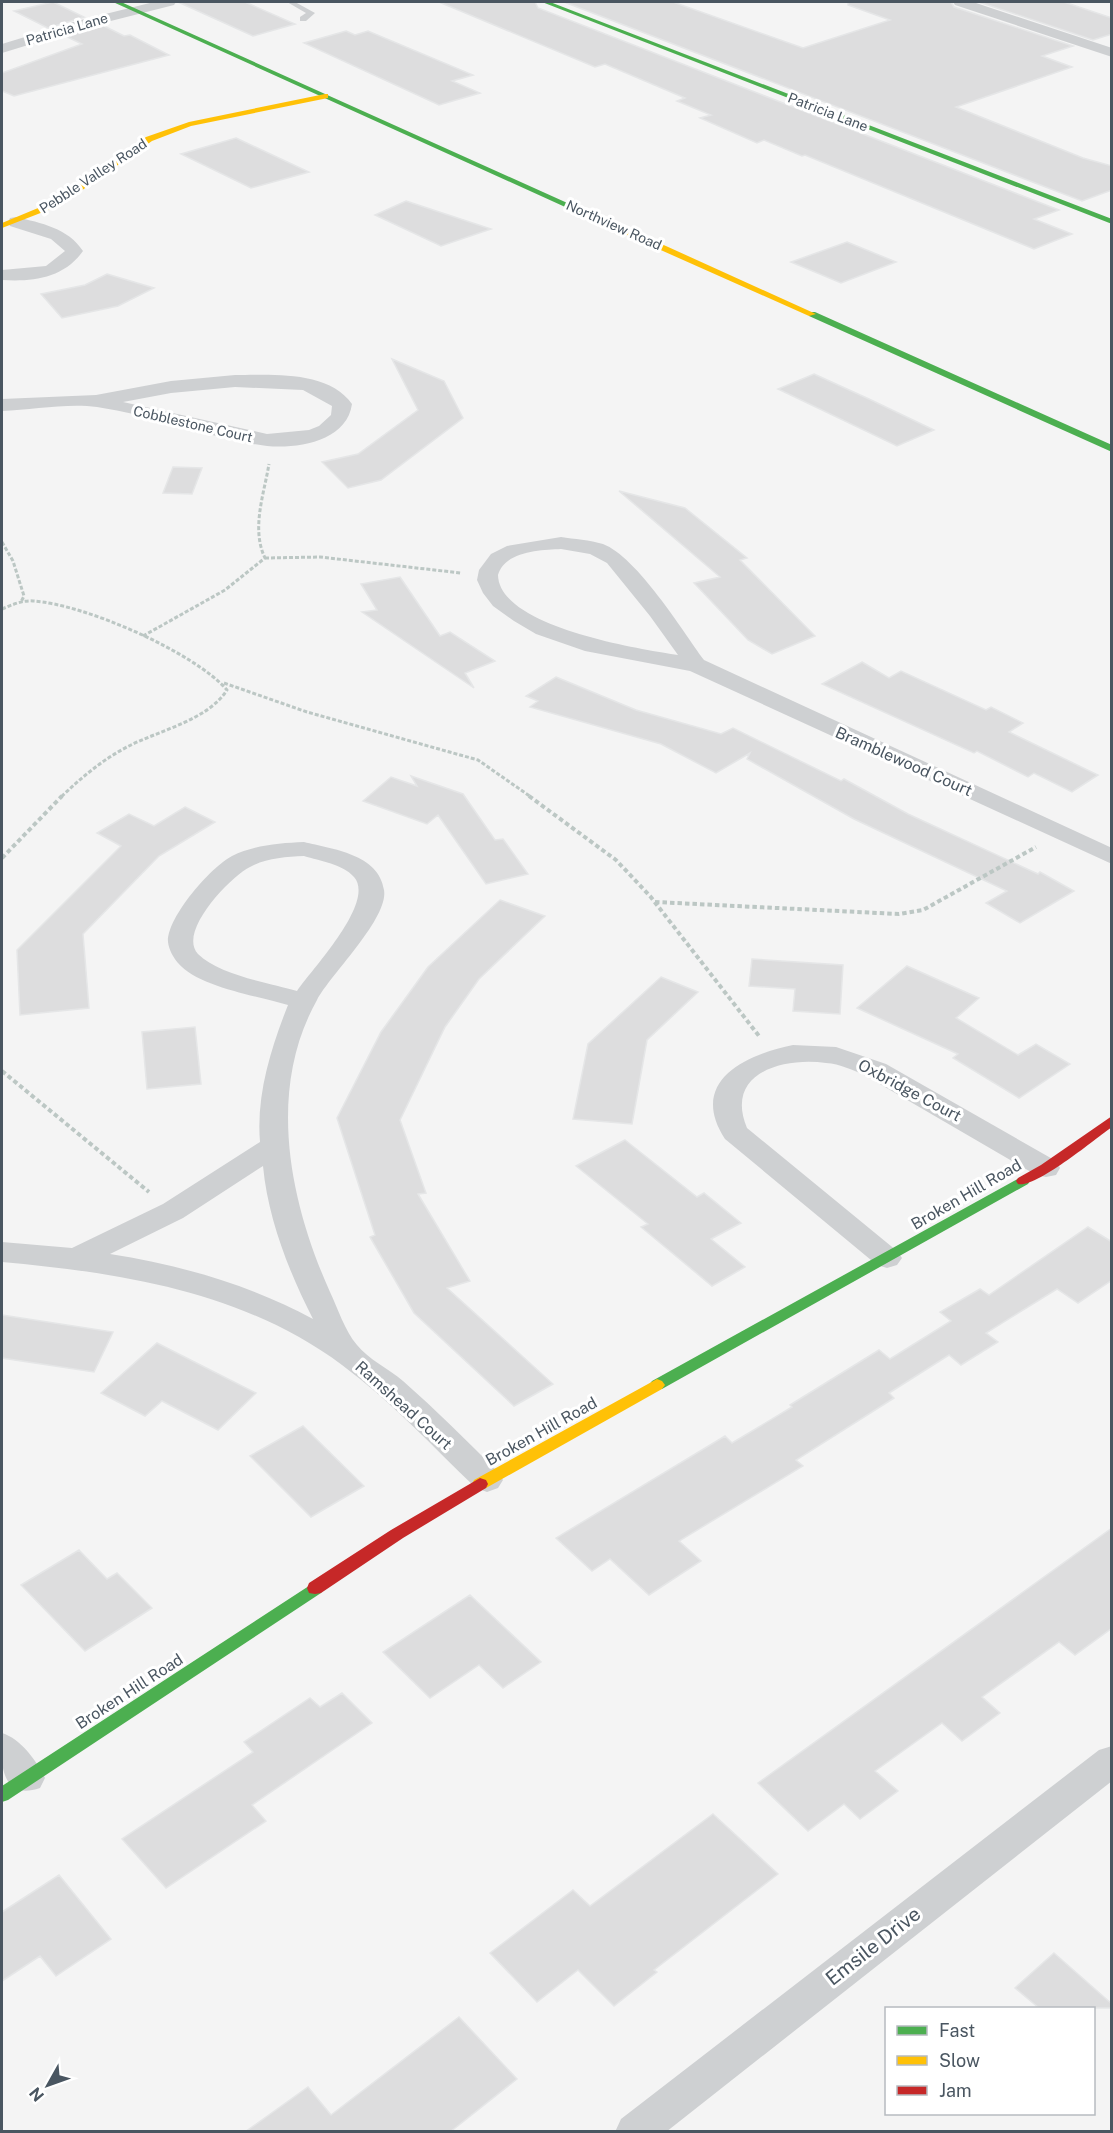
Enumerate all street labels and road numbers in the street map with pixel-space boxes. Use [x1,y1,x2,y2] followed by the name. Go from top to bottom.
[24,10,110,48] street label: Patricia Lane
[786,89,870,135] street label: Patricia Lane
[36,135,150,217] street label: Pebble Valley Road
[564,197,664,253] street label: Northview Road
[132,402,254,446] street label: Cobblestone Court
[832,723,975,800] street label: Bramblewood Court
[855,1055,965,1126] street label: Oxbridge Court
[908,1155,1025,1234] street label: Broken Hill Road
[351,1357,456,1454] street label: Ramshead Court
[482,1393,600,1470] street label: Broken Hill Road
[72,1650,187,1733] street label: Broken Hill Road
[821,1901,925,1991] street label: Emsile Drive

